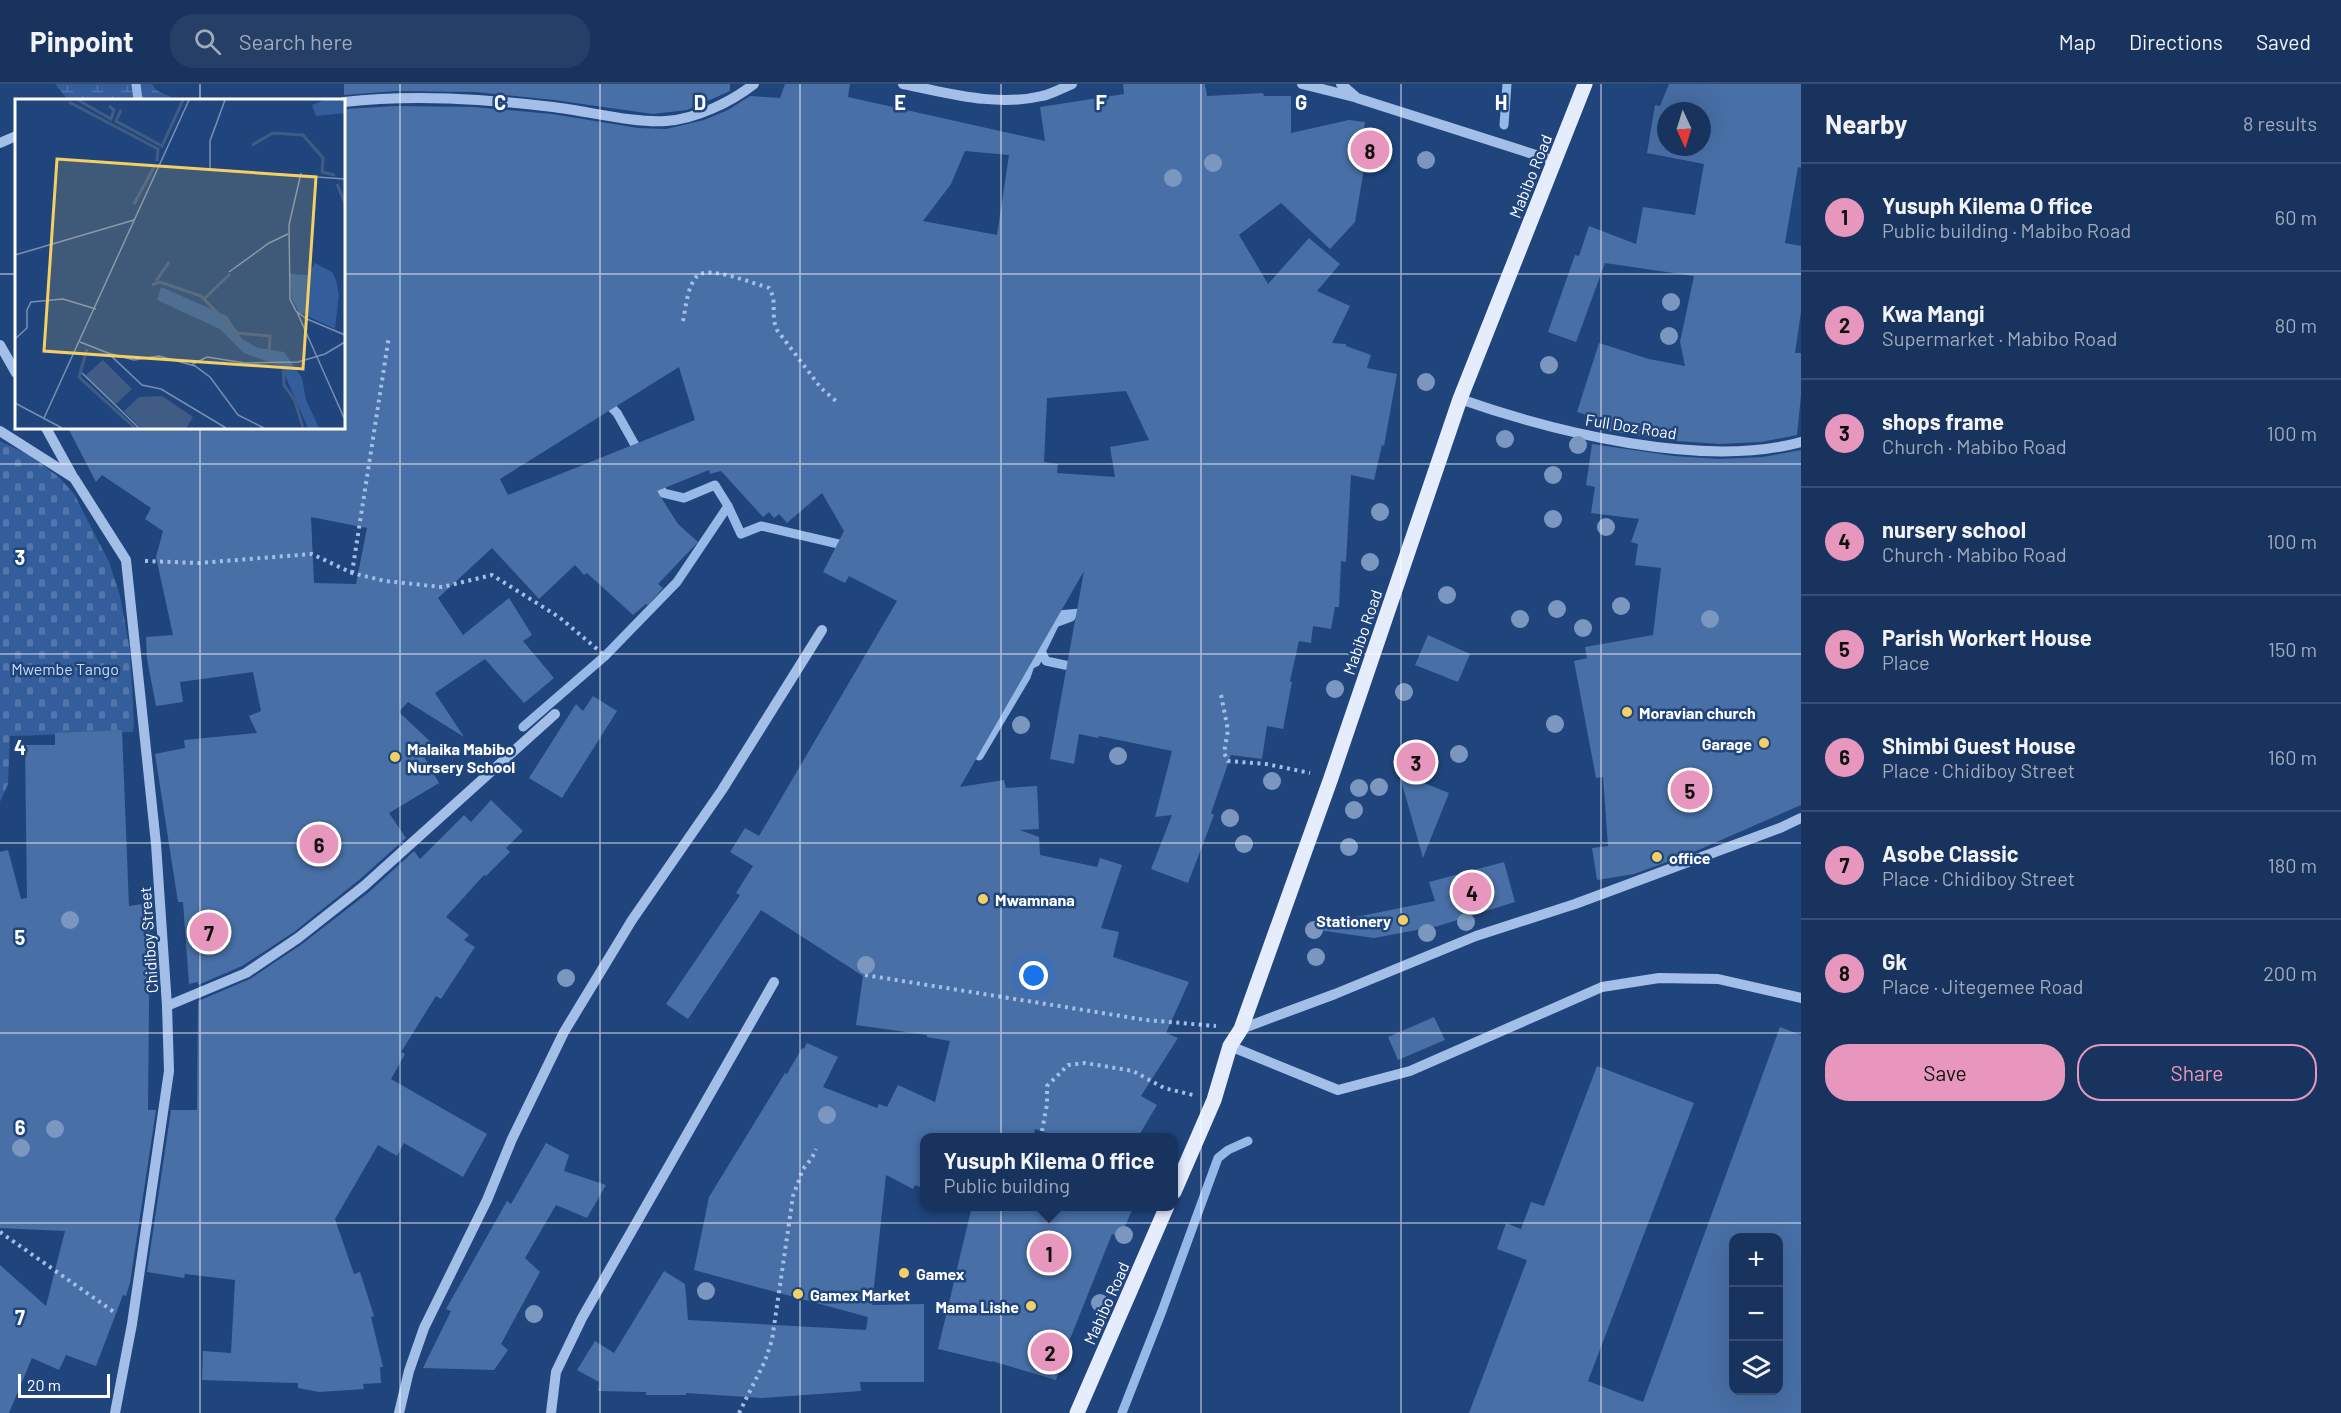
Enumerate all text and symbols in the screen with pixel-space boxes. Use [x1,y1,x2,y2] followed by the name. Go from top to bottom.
[170,14,590,68] search box
[30,24,134,58] text: Pinpoint
[191,25,224,58] icon: search
[239,28,353,54] text: Search here
[2059,29,2096,54] text: Map
[2129,29,2223,54] text: Directions
[2256,29,2311,54] text: Saved
[494,90,506,114] text: C
[694,90,706,114] text: D
[894,90,906,114] text: E
[1095,90,1107,114] text: F
[1295,90,1307,114] text: G
[1495,90,1507,114] text: H
[15,99,345,429] inset map
[1657,102,1711,156] north arrow
[1825,108,1907,139] text: Nearby
[2243,111,2317,135] text: 8 results
[1350,128,1390,172] pin: 8
[1505,131,1555,221] street label: Mabibo Road
[1882,192,2093,218] text: Yusuph Kilema O ffice
[1841,205,1848,229] text: 1
[2275,205,2317,229] text: 60 m
[1882,218,2131,242] text: Public building · Mabibo Road
[1882,300,1985,326] text: Kwa Mangi
[1839,313,1850,337] text: 2
[2275,313,2317,337] text: 80 m
[1882,326,2117,350] text: Supermarket · Mabibo Road
[1882,408,2004,434] text: shops frame
[1584,409,1678,443] street label: Full Doz Road
[1839,421,1850,445] text: 3
[2267,421,2317,445] text: 100 m
[1882,434,2067,458] text: Church · Mabibo Road
[1882,516,2026,542] text: nursery school
[1838,529,1851,553] text: 4
[2267,529,2317,553] text: 100 m
[1882,542,2067,566] text: Church · Mabibo Road
[15,545,25,569] text: 3
[1339,587,1385,677] street label: Mabibo Road
[1882,624,2092,650] text: Parish Workert House
[1839,637,1850,661] text: 5
[2268,637,2317,661] text: 150 m
[1882,650,1930,674] text: Place
[11,659,119,678] park label: Mwembe Tango
[1639,703,1756,722] place label: Moravian church
[1620,705,1634,719] marker: Moravian church
[1882,732,2076,758] text: Shimbi Guest House
[1702,734,1752,753] place label: Garage
[14,735,26,759] text: 4
[1757,736,1771,750] marker: Garage
[407,739,515,776] place label: Malaika Mabibo Nursery School
[1396,740,1436,784] pin: 3
[1839,745,1850,769] text: 6
[2268,745,2317,769] text: 160 m
[388,750,402,764] marker: Malaika Mabibo Nursery School
[1882,758,2075,782] text: Place · Chidiboy Street
[1670,768,1710,812] pin: 5
[300,822,338,867] pin: 6
[1882,840,2019,866] text: Asobe Classic
[1669,848,1711,867] place label: office
[1650,850,1664,864] marker: office
[1840,853,1849,877] text: 7
[2268,853,2317,877] text: 180 m
[1882,866,2075,890] text: Place · Chidiboy Street
[1452,870,1492,914] pin: 4
[135,886,161,994] street label: Chidiboy Street
[995,890,1075,909] place label: Mwamnana
[976,892,990,906] marker: Mwamnana
[190,910,228,954] pin: 7
[1316,911,1391,930] place label: Stationery
[1396,913,1410,927] marker: Stationery
[15,925,26,949] text: 5
[1882,948,1907,974] text: Gk
[1019,961,1048,990] your location
[1839,961,1850,985] text: 8
[2263,961,2317,985] text: 200 m
[1882,974,2083,998] text: Place · Jitegemee Road
[1825,1044,2065,1101] button: Save
[2077,1044,2317,1101] button: Share
[15,1115,26,1139] text: 6
[920,1133,1178,1211] popup
[944,1147,1154,1173] text: Yusuph Kilema O ffice
[944,1173,1070,1197] text: Public building
[1030,1230,1068,1276] pin: 1
[1729,1233,1783,1395] map controls
[1729,1233,1783,1287] button: +
[1079,1259,1133,1347] street label: Mabibo Road
[916,1264,965,1283] place label: Gamex
[897,1266,911,1280] marker: Gamex
[810,1285,910,1304] place label: Gamex Market
[791,1287,805,1301] marker: Gamex Market
[1729,1287,1783,1341] button: −
[935,1297,1019,1316] place label: Mama Lishe
[1024,1299,1038,1313] marker: Mama Lishe
[15,1305,25,1329] text: 7
[1030,1330,1070,1374] pin: 2
[1729,1341,1783,1395] button: layers
[18,1371,110,1398] scale bar
[27,1375,61,1394] text: 20 m

